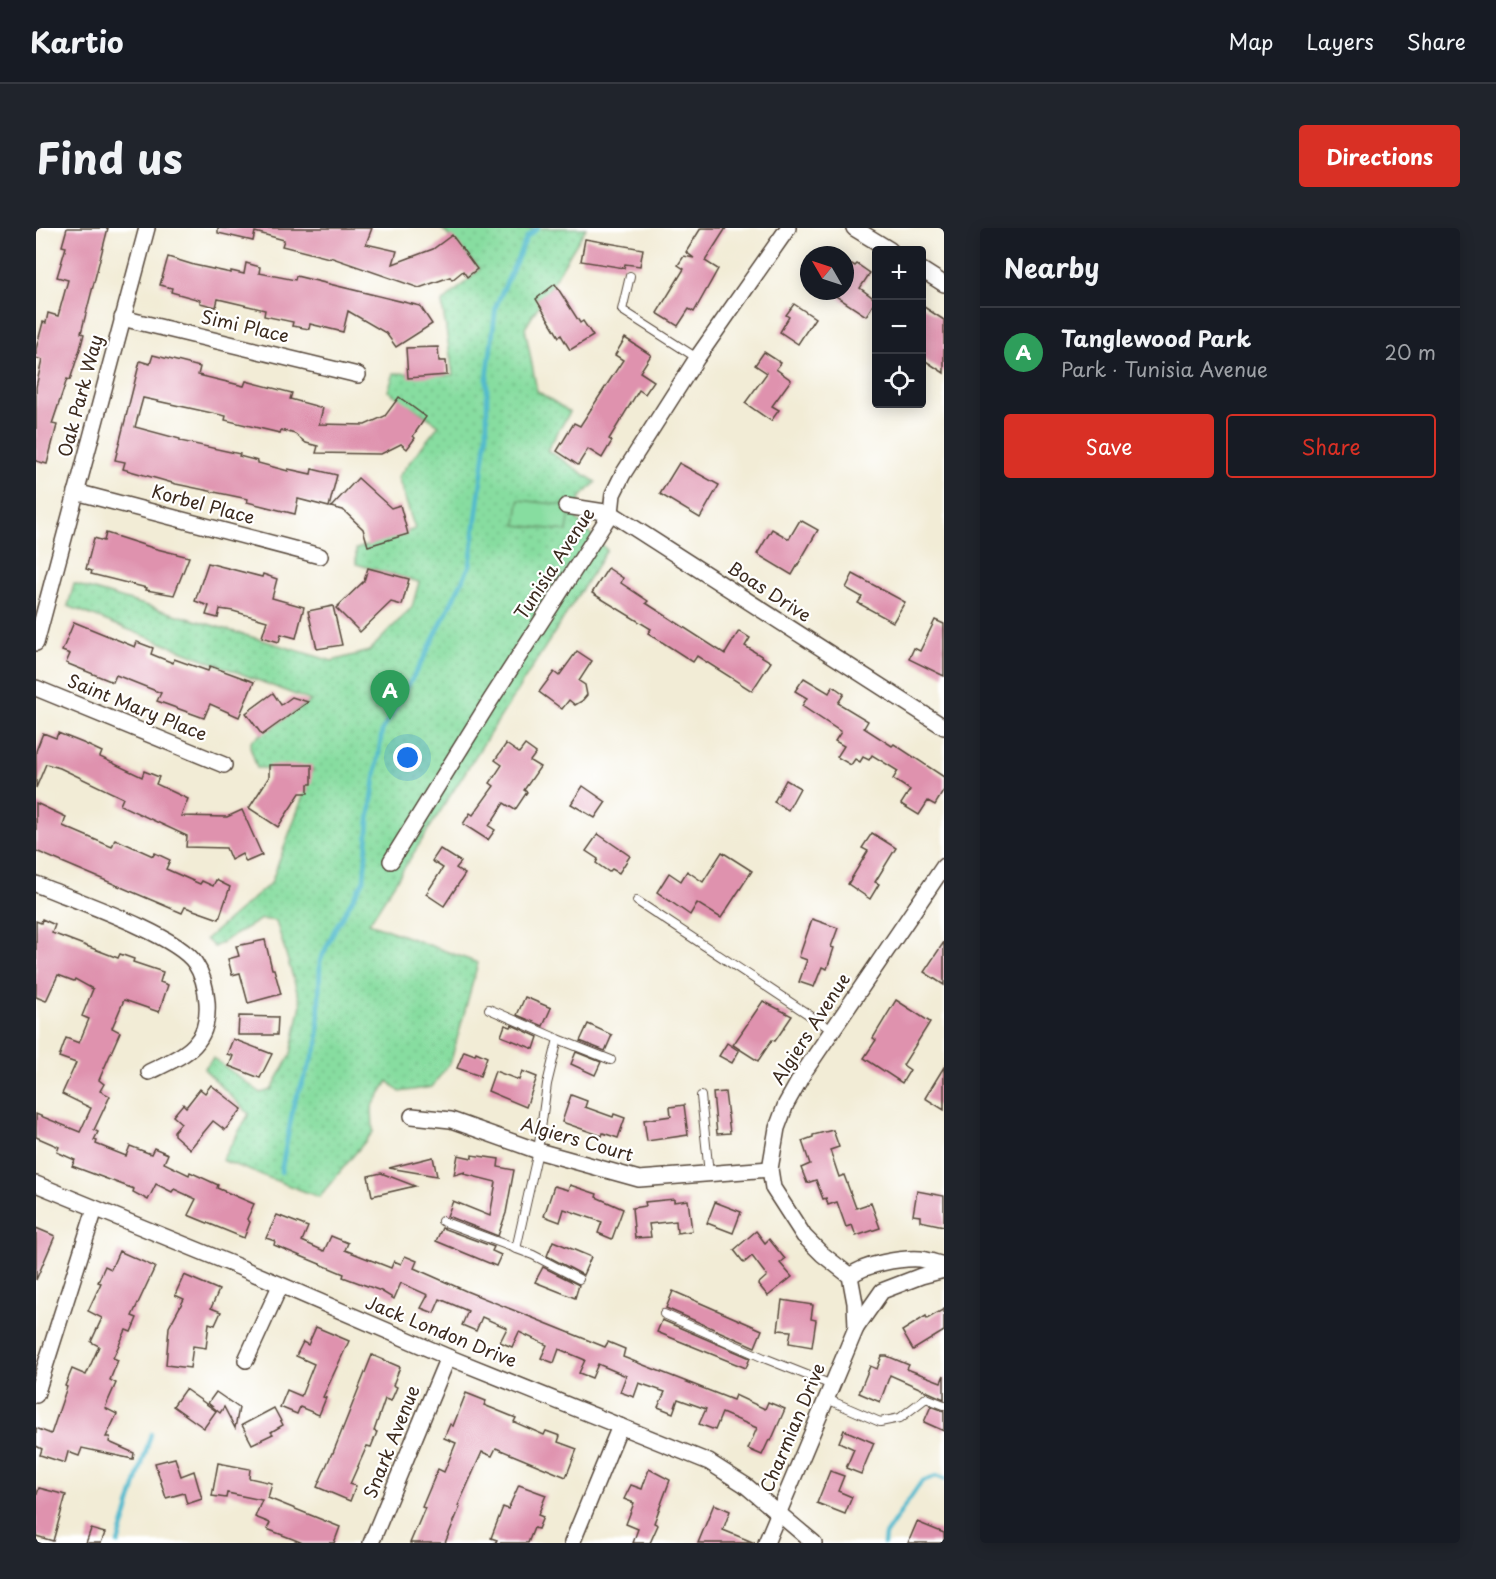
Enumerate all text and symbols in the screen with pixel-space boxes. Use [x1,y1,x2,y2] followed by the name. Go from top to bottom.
[30,20,124,63] text: Kartio
[1229,25,1273,57] text: Map
[1306,25,1374,57] text: Layers
[1407,25,1466,57] text: Share
[36,125,183,188] text: Find us
[1299,125,1460,187] button: Directions
[800,246,854,300] north arrow
[872,246,926,408] map controls
[872,246,926,300] button: +
[1004,248,1099,287] text: Nearby
[872,300,926,354] button: −
[199,302,292,349] street label: Simi Place
[1061,321,1251,354] text: Tanglewood Park
[50,331,109,460] street label: Oak Park Way
[1016,337,1031,367] text: A
[1384,337,1436,367] text: 20 m
[872,354,926,408] button: locate
[1061,354,1268,384] text: Park · Tunisia Avenue
[1004,414,1214,478] button: Save
[1226,414,1436,478] button: Share
[149,477,258,530] street label: Korbel Place
[507,501,600,625] street label: Tunisia Avenue
[723,554,817,628] street label: Boas Drive
[64,666,211,747] street label: Saint Mary Place
[370,670,410,720] pin: A
[393,743,422,772] your location
[764,967,856,1089] street label: Algiers Avenue
[518,1110,637,1167] street label: Algiers Court
[362,1288,521,1373] street label: Jack London Drive
[752,1358,831,1496] street label: Charmian Drive
[356,1381,426,1502] street label: Snark Avenue

